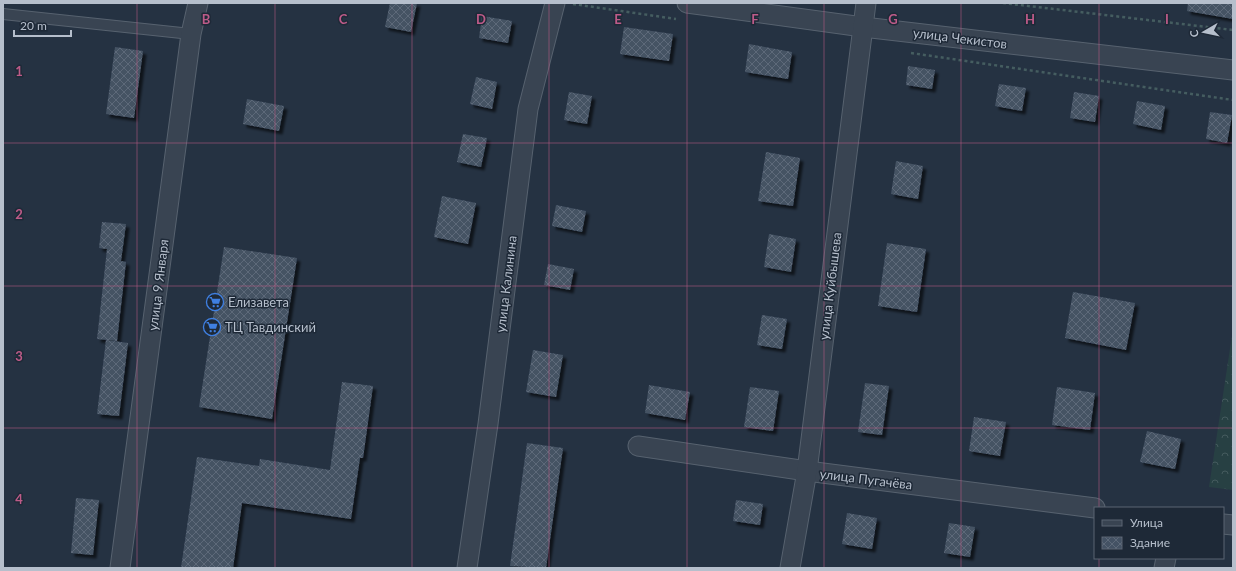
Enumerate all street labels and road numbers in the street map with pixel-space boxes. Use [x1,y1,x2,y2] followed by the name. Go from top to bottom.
[912,24,1008,52] street label: улица Чекистов
[815,231,845,341] street label: улица Куйбышева
[492,235,520,333] street label: улица Калинина
[144,238,172,332] street label: улица 9 Января
[819,465,913,493] street label: улица Пугачёва

